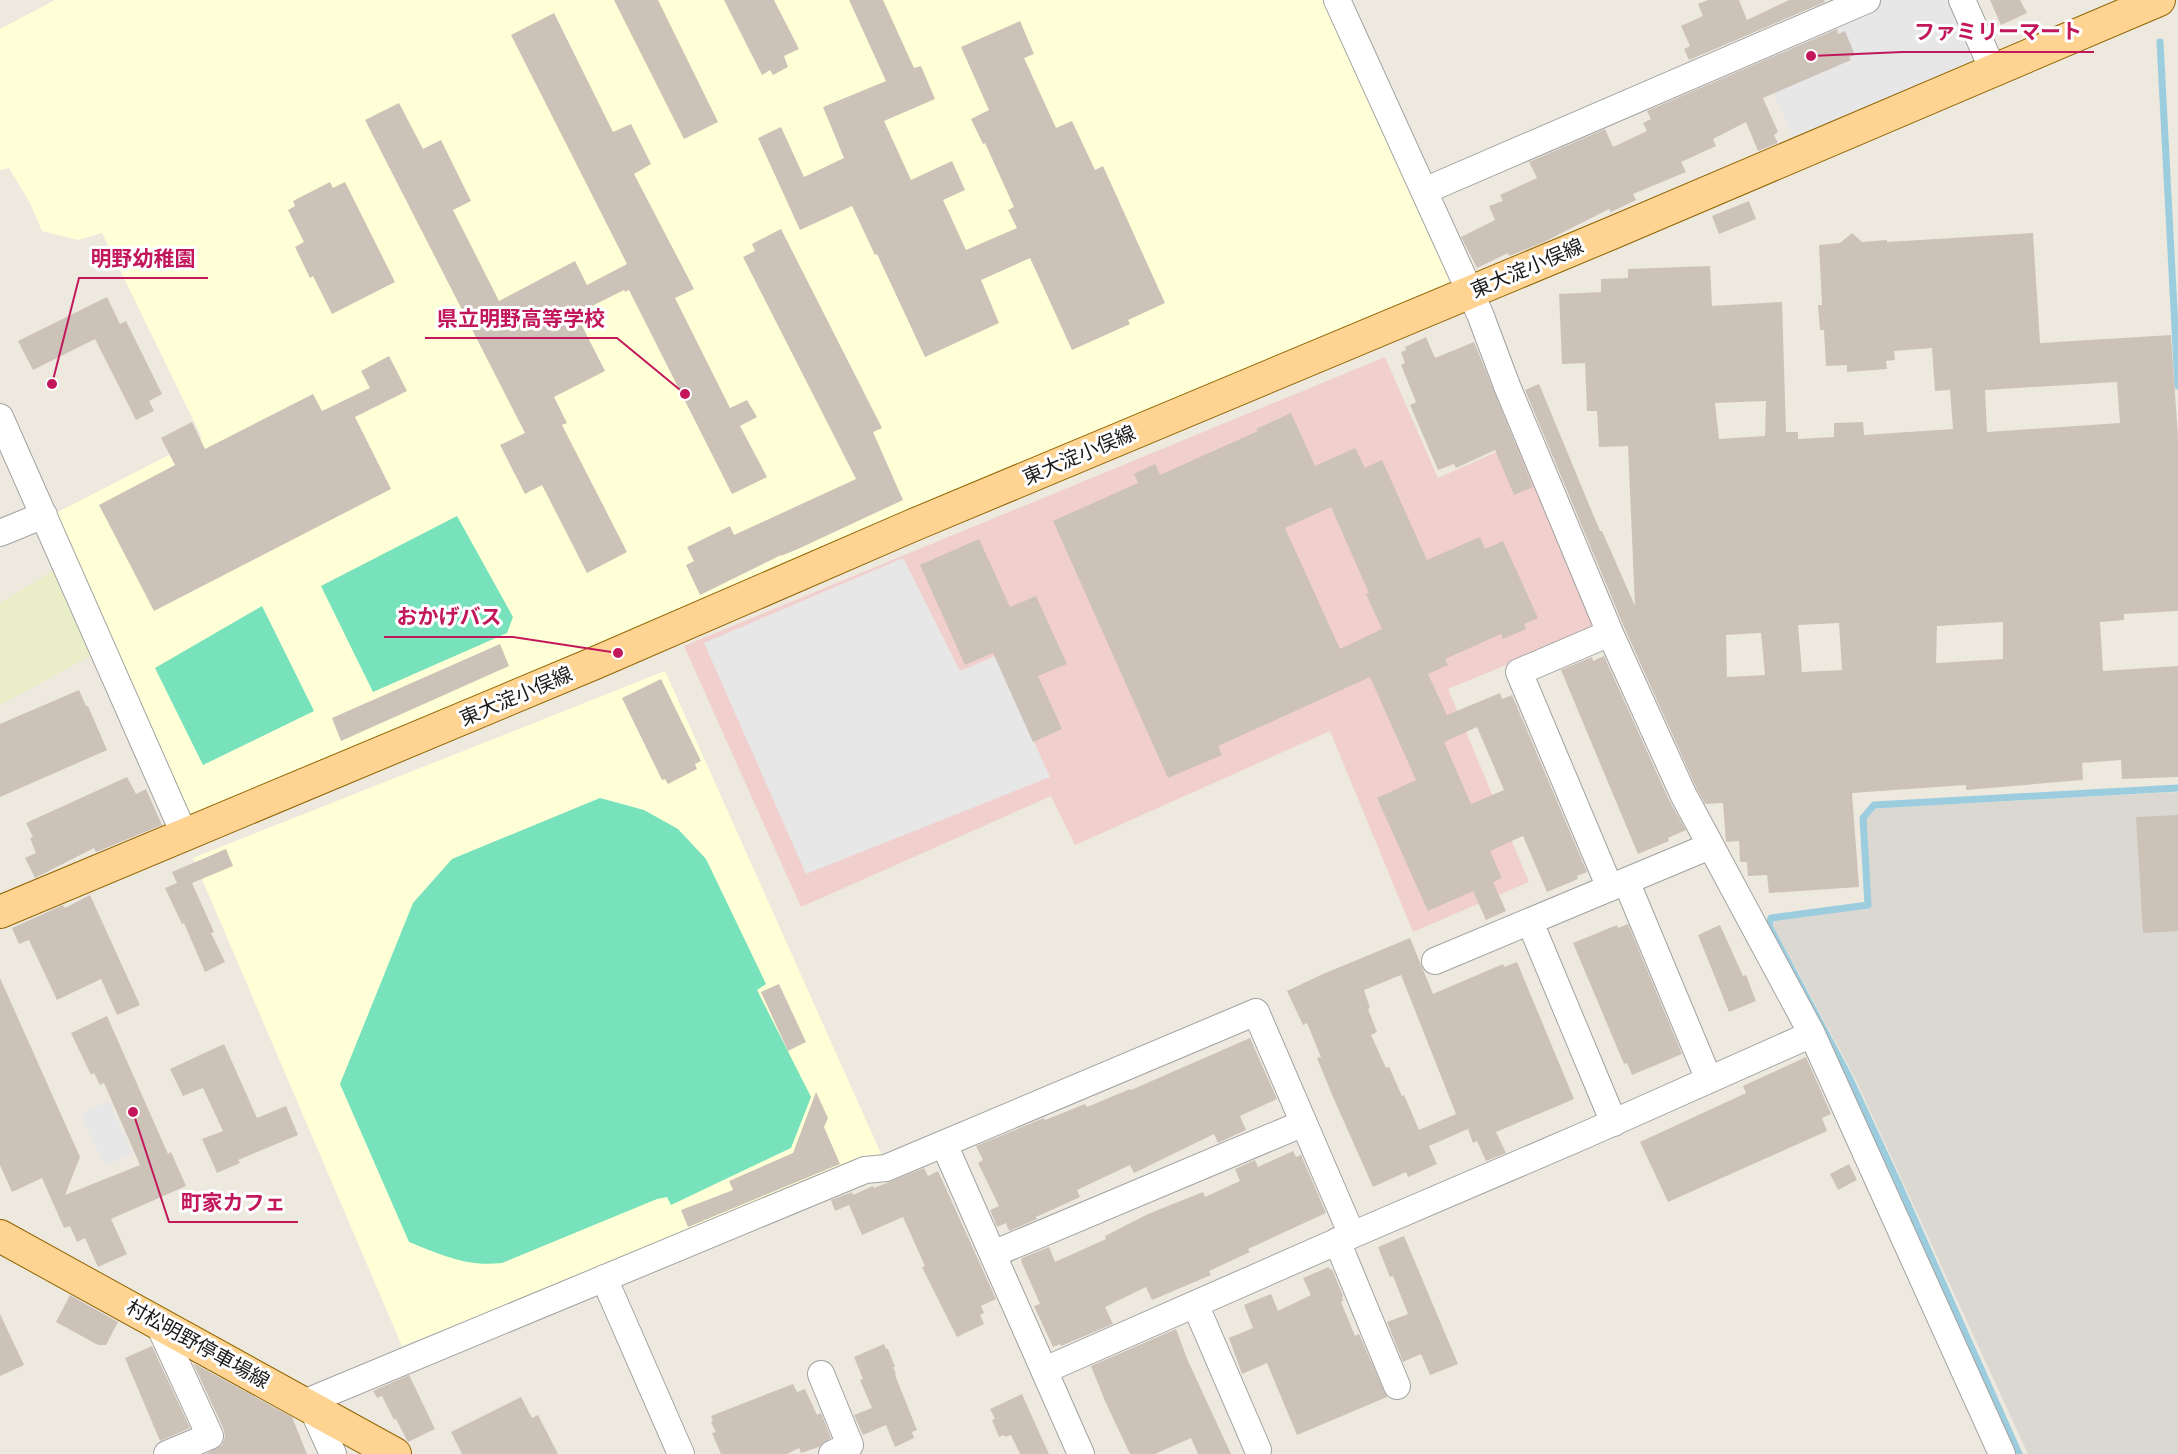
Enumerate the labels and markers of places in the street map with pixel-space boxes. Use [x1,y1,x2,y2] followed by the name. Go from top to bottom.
[1902,13,2094,52] callout: ファミリーマート
[79,239,208,278] callout: 明野幼稚園
[425,299,617,338] callout: 県立明野高等学校
[384,598,513,637] callout: おかげバス
[169,1183,298,1222] callout: 町家カフェ

